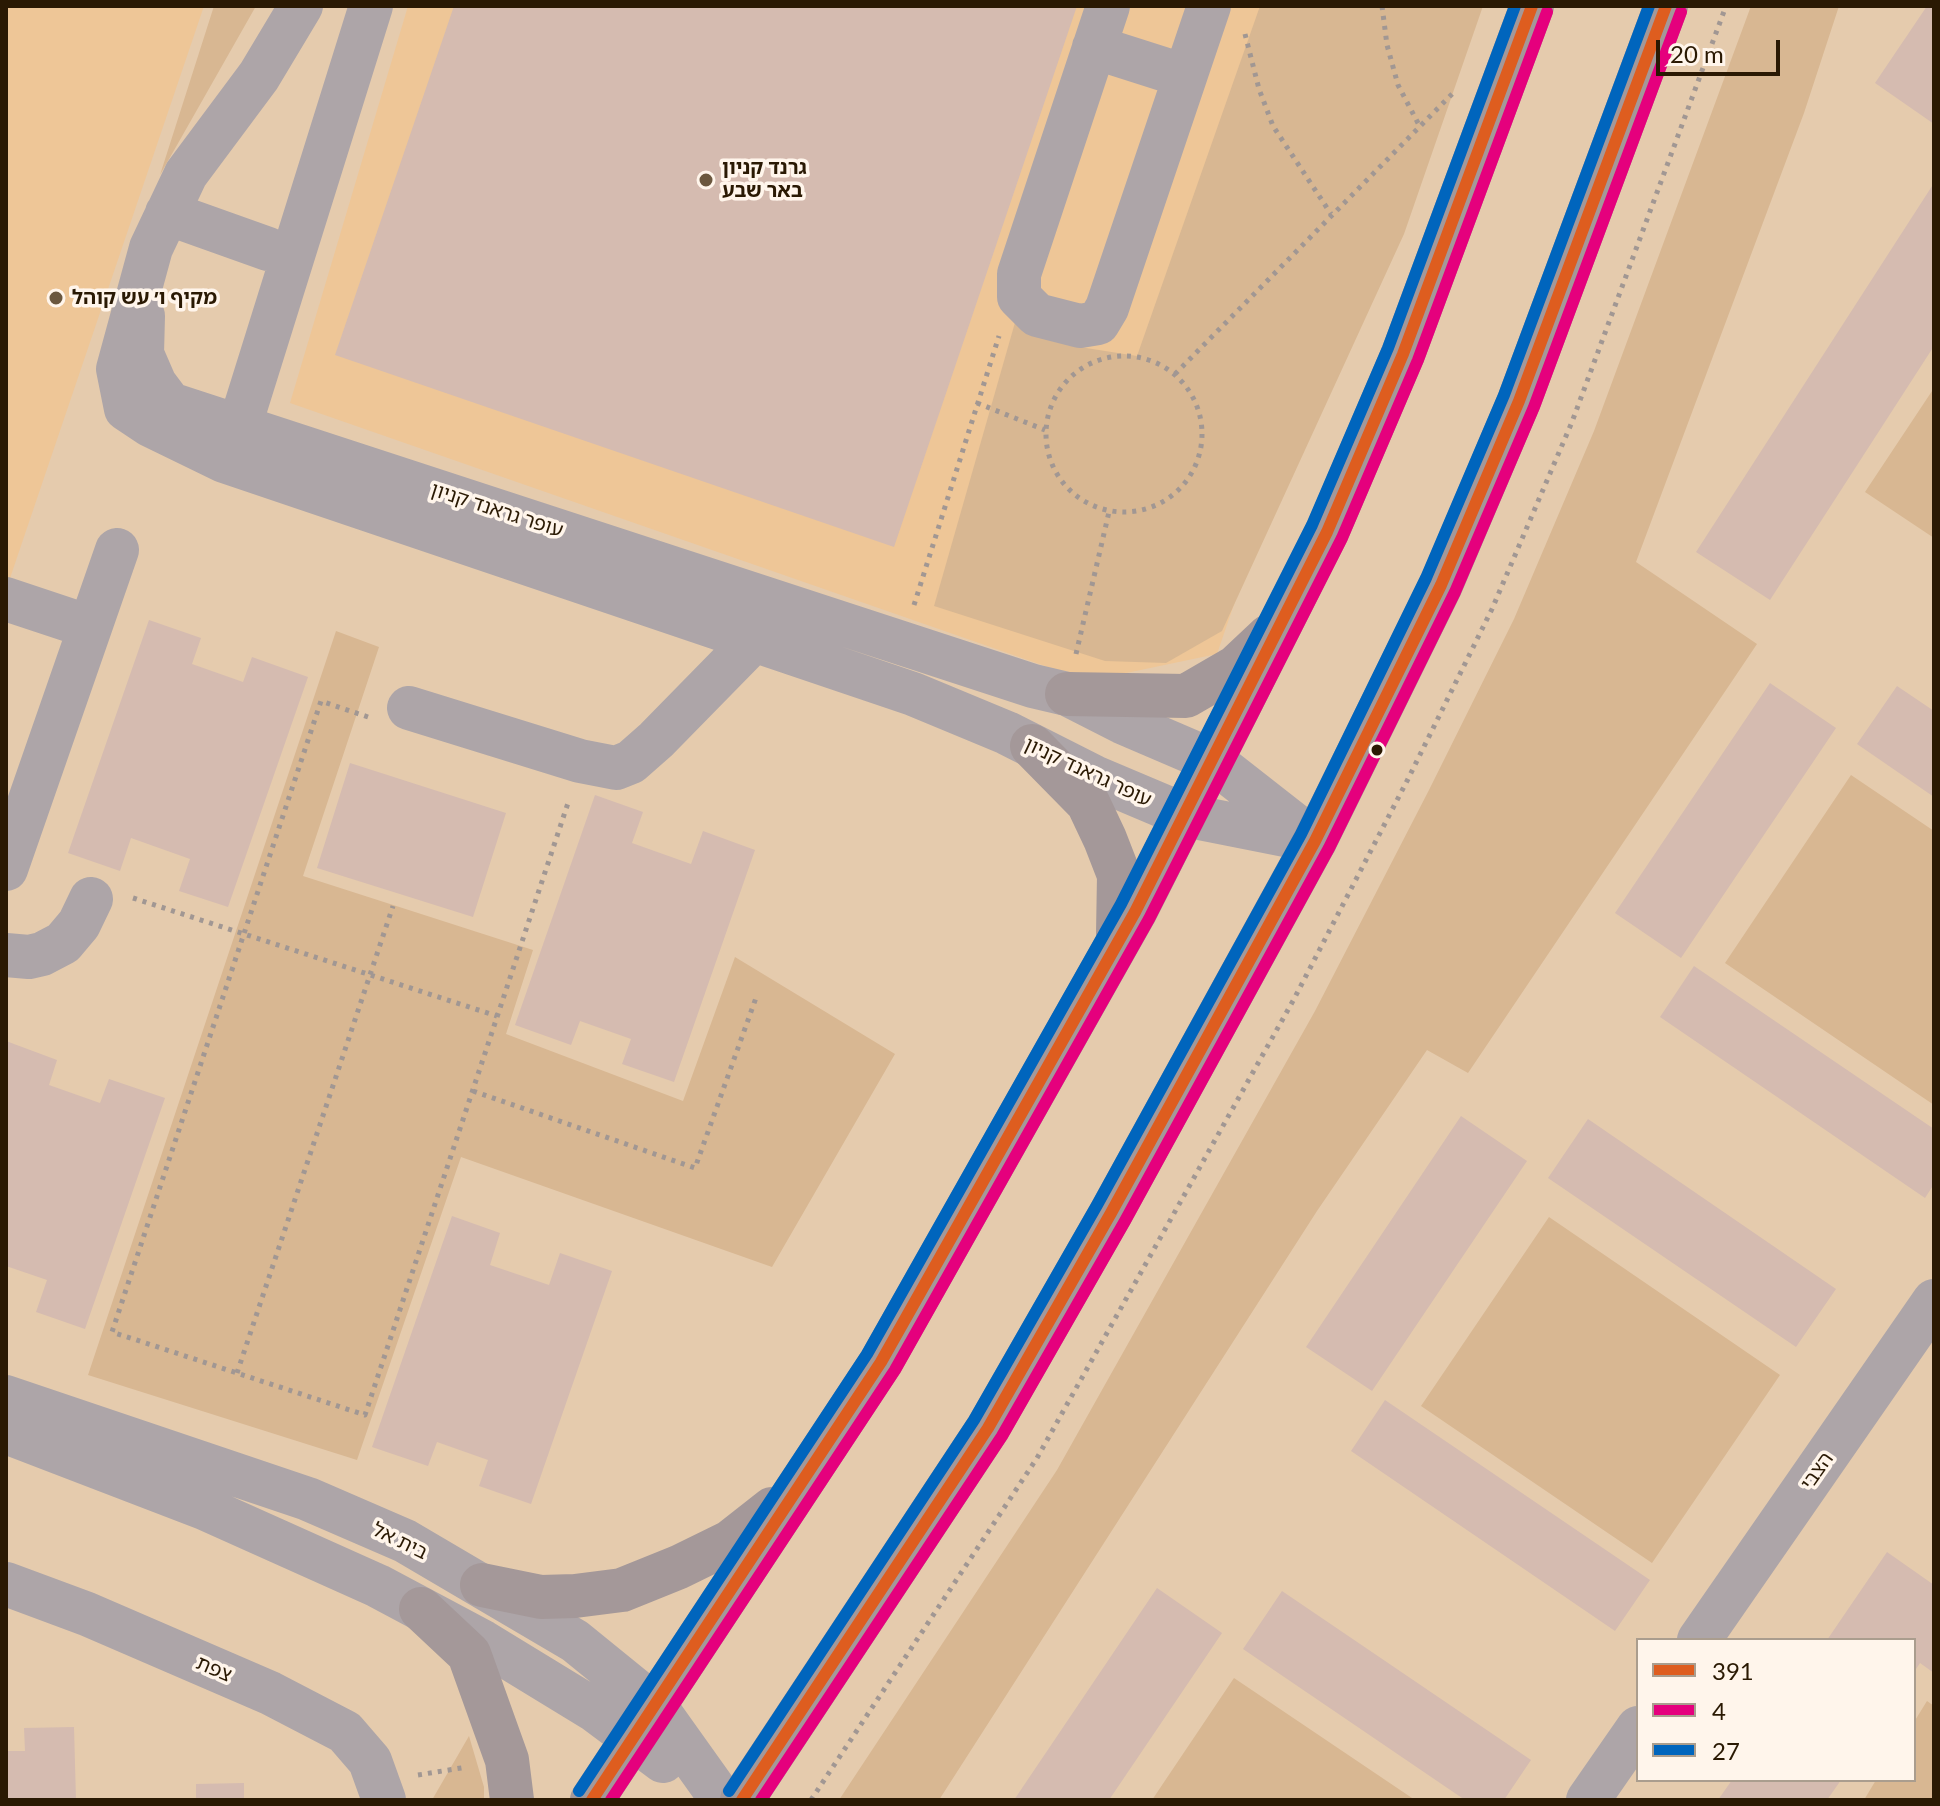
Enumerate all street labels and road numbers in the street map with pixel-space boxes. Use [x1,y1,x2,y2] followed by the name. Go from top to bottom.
[428,477,566,543] street label: עופר גראנד קניון
[1021,732,1155,812] street label: עופר גראנד קניון
[1796,1448,1838,1494] street label: הצבי
[368,1517,432,1565] street label: בית אל
[193,1651,235,1687] street label: צפת

